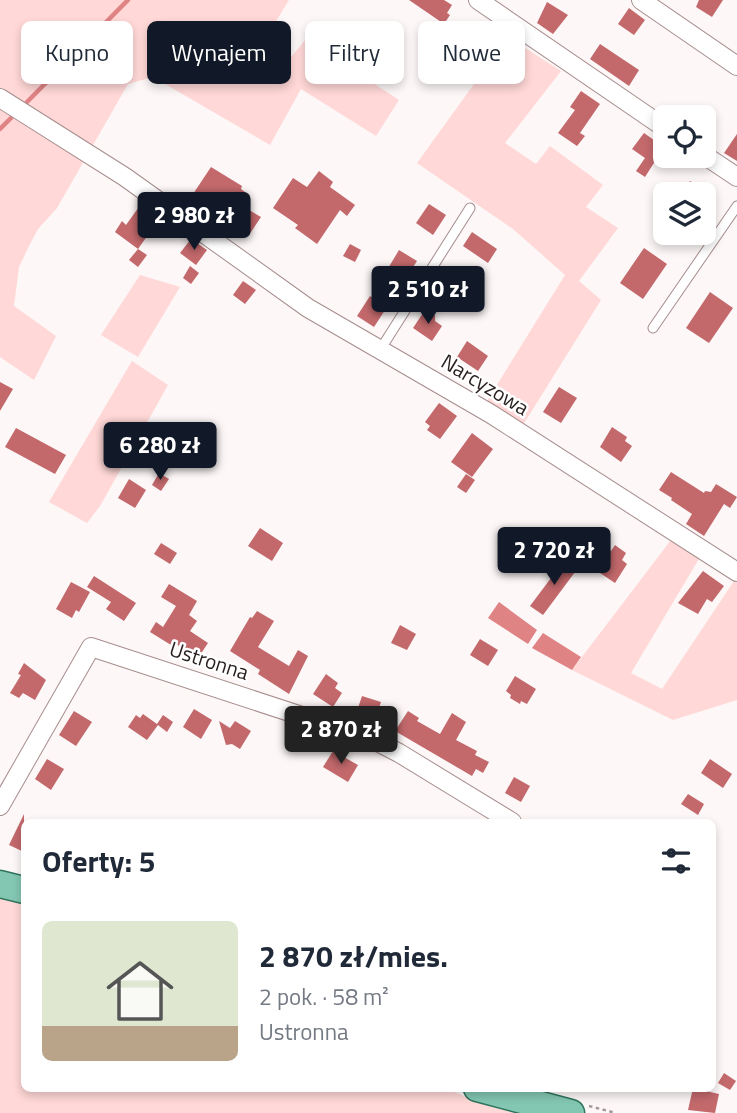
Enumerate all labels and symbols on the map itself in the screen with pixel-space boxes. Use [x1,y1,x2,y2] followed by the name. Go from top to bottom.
[122,192,266,252] pin: 2 980 zł
[356,266,500,326] pin: 2 510 zł
[435,345,536,423] street label: Narcyzowa
[88,422,232,482] pin: 6 280 zł
[482,528,626,587] pin: 2 720 zł
[165,632,254,688] street label: Ustronna
[269,706,413,766] pin: 2 870 zł

